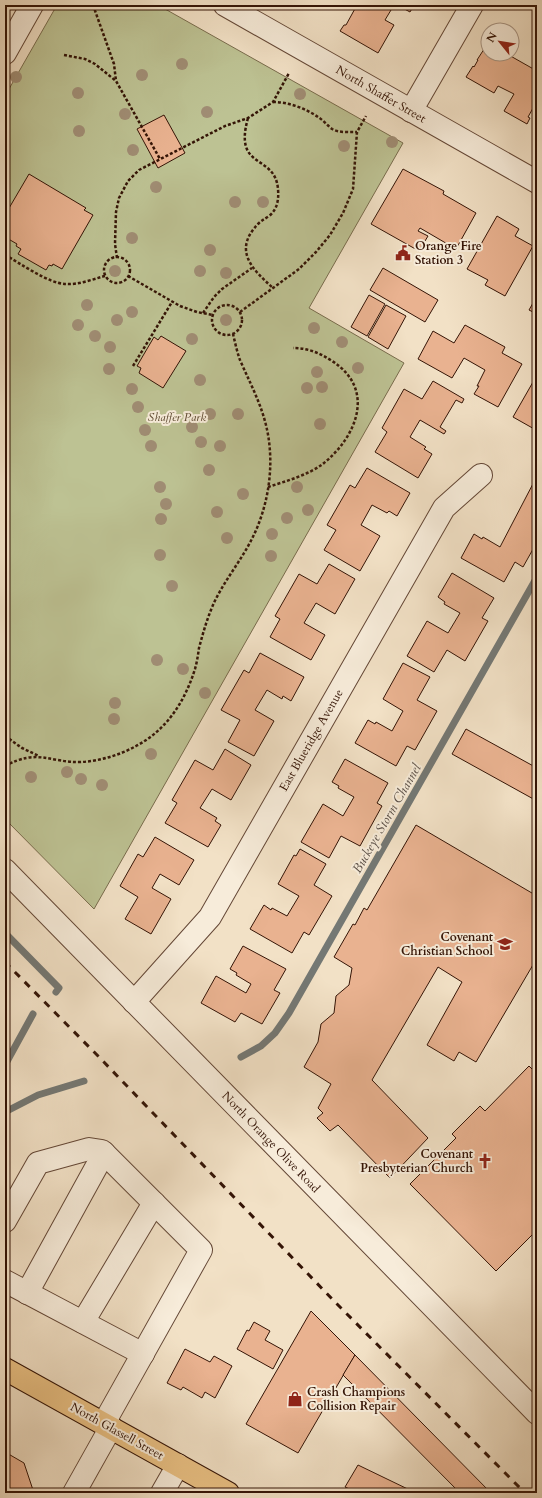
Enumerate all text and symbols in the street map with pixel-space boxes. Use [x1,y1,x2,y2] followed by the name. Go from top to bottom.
[480,22,520,62] north arrow
[483,29,501,45] text: N
[333,62,429,126] street label: North Shaffer Street
[415,238,482,268] place label: Orange Fire Station 3
[394,244,412,262] public building icon: Orange Fire Station 3
[148,409,206,425] park label: Shaffer Park
[275,686,347,794] street label: East Blueridge Avenue
[348,760,426,876] water label: Buckeye Storm Channel
[401,929,494,959] place label: Covenant Christian School
[496,935,514,953] school or university icon: Covenant Christian School
[218,1088,324,1196] street label: North Orange Olive Road
[360,1146,474,1176] place label: Covenant Presbyterian Church
[476,1152,494,1170] church icon: Covenant Presbyterian Church
[307,1384,405,1414] place label: Crash Champions Collision Repair
[286,1390,304,1408] shop icon: Crash Champions Collision Repair
[68,1399,167,1463] street label: North Glassell Street

